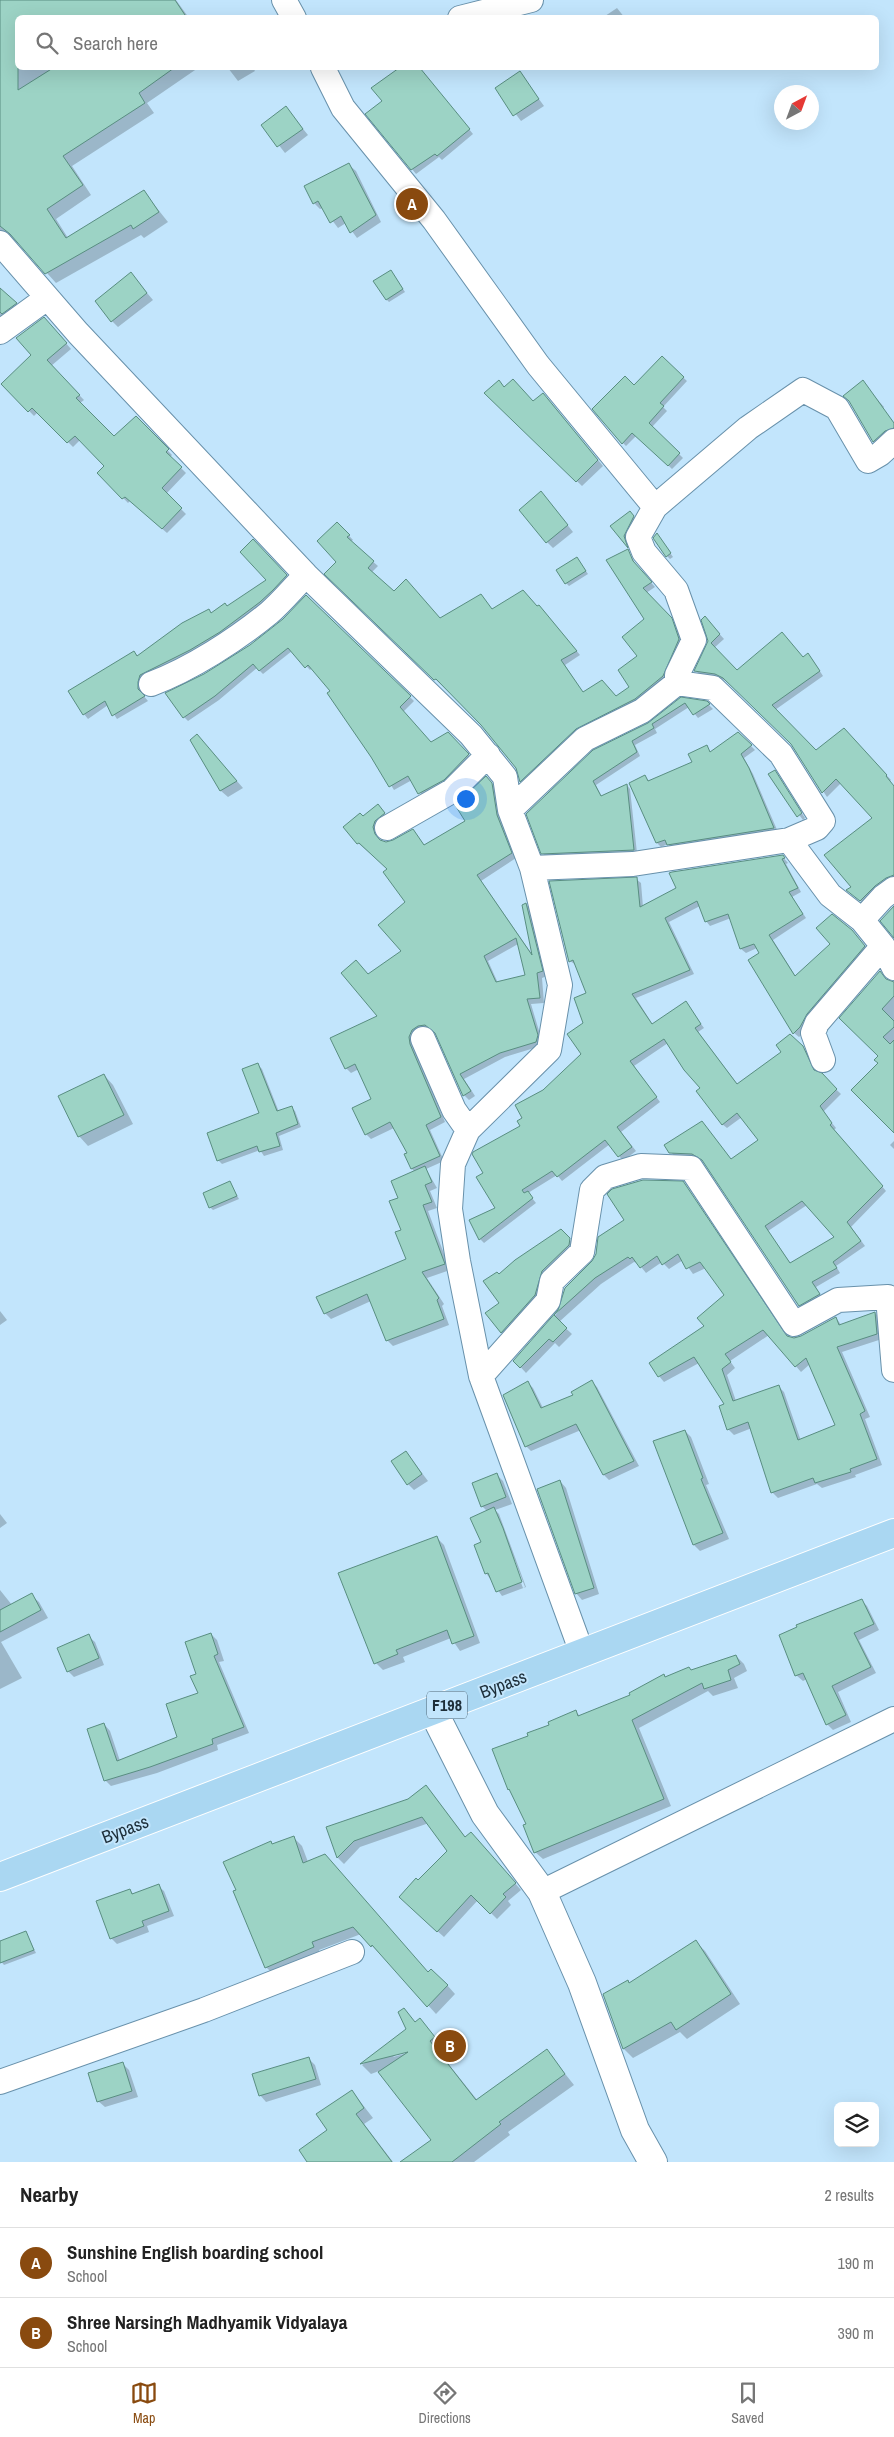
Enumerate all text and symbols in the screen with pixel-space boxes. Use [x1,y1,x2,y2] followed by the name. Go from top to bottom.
[15,15,879,70] search box
[33,29,61,57] icon: search
[73,30,158,56] text: Search here
[774,85,819,130] north arrow
[396,185,428,223] pin: A
[453,786,479,812] your location
[476,1664,530,1704] street label: Bypass
[427,1692,467,1718] road number: F198
[98,1809,152,1849] street label: Bypass
[434,2027,466,2065] pin: B
[834,2102,879,2147] map controls
[834,2102,879,2147] button: layers
[20,2180,78,2209] text: Nearby
[824,2184,874,2206] text: 2 results
[67,2239,323,2265] text: Sunshine English boarding school
[31,2252,41,2274] text: A
[838,2252,874,2274] text: 190 m
[67,2265,107,2287] text: School
[67,2309,347,2335] text: Shree Narsingh Madhyamik Vidyalaya
[31,2322,41,2344] text: B
[838,2322,874,2344] text: 390 m
[67,2335,107,2357] text: School
[130,2379,158,2427] tab: Map
[419,2379,471,2427] tab: Directions
[731,2379,764,2427] tab: Saved

